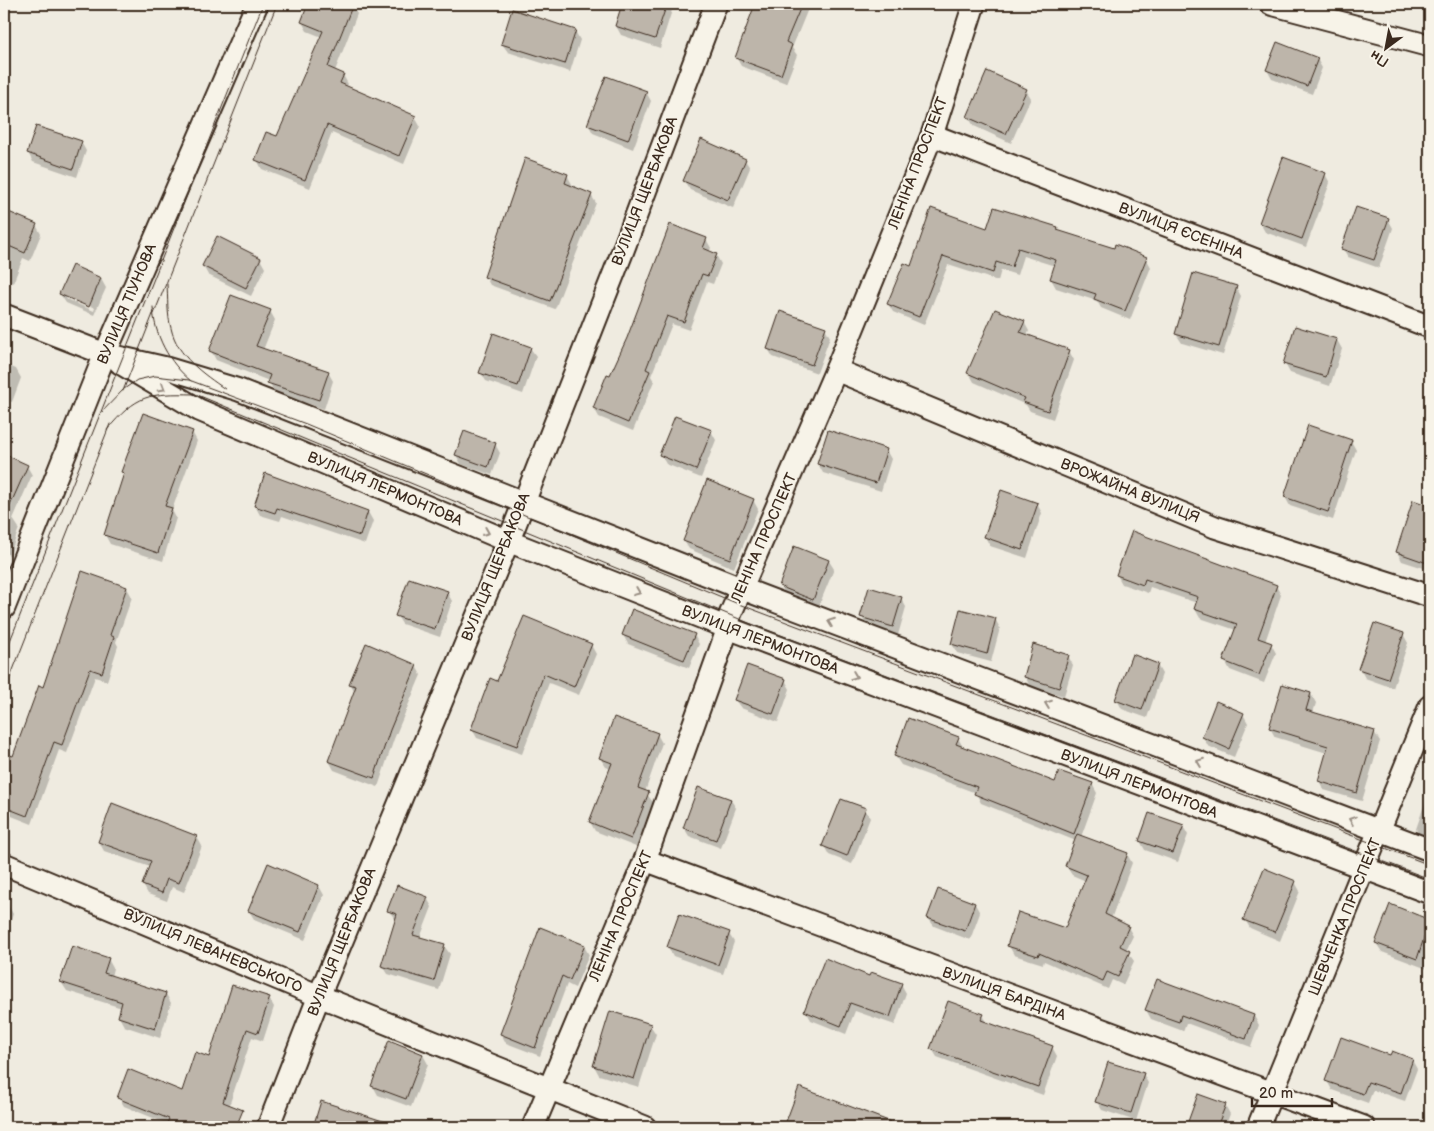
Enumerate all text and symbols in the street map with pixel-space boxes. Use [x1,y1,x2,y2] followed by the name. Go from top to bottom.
[1362,22,1412,72] north arrow
[1367,46,1392,71] text: Пн
[884,94,952,233] street label: ЛЕНІНА ПРОСПЕКТ
[608,113,683,268] street label: ВУЛИЦЯ ЩЕРБАКОВА
[1116,199,1247,264] street label: ВУЛИЦЯ ЄСЕНІНА
[93,240,161,367] street label: ВУЛИЦЯ ТІУНОВА
[157,382,166,392] one-way arrow
[305,448,466,531] street label: ВУЛИЦЯ ЛЕРМОНТОВА
[1058,454,1202,528] street label: ВРОЖАЙНА ВУЛИЦЯ
[726,470,801,607] street label: ЛЕНІНА ПРОСПЕКТ
[458,489,535,644] street label: ВУЛИЦЯ ЩЕРБАКОВА
[481,526,490,536] one-way arrow
[632,586,641,597] one-way arrow
[679,601,842,679] street label: ВУЛИЦЯ ЛЕРМОНТОВА
[827,618,836,628] one-way arrow
[849,670,858,680] one-way arrow
[1044,700,1053,711] one-way arrow
[1058,745,1221,823] street label: ВУЛИЦЯ ЛЕРМОНТОВА
[1196,758,1205,768] one-way arrow
[1348,816,1357,826] one-way arrow
[1305,835,1385,999] street label: ШЕВЧЕНКА ПРОСПЕКТ
[585,848,657,985] street label: ЛЕНІНА ПРОСПЕКТ
[304,864,381,1019] street label: ВУЛИЦЯ ЩЕРБАКОВА
[121,905,306,998] street label: ВУЛИЦЯ ЛЕВАНЕВСЬКОГО
[940,963,1069,1025] street label: ВУЛИЦЯ БАРДІНА
[1252,1076,1332,1108] scale bar
[1259,1084,1293,1103] text: 20 m

